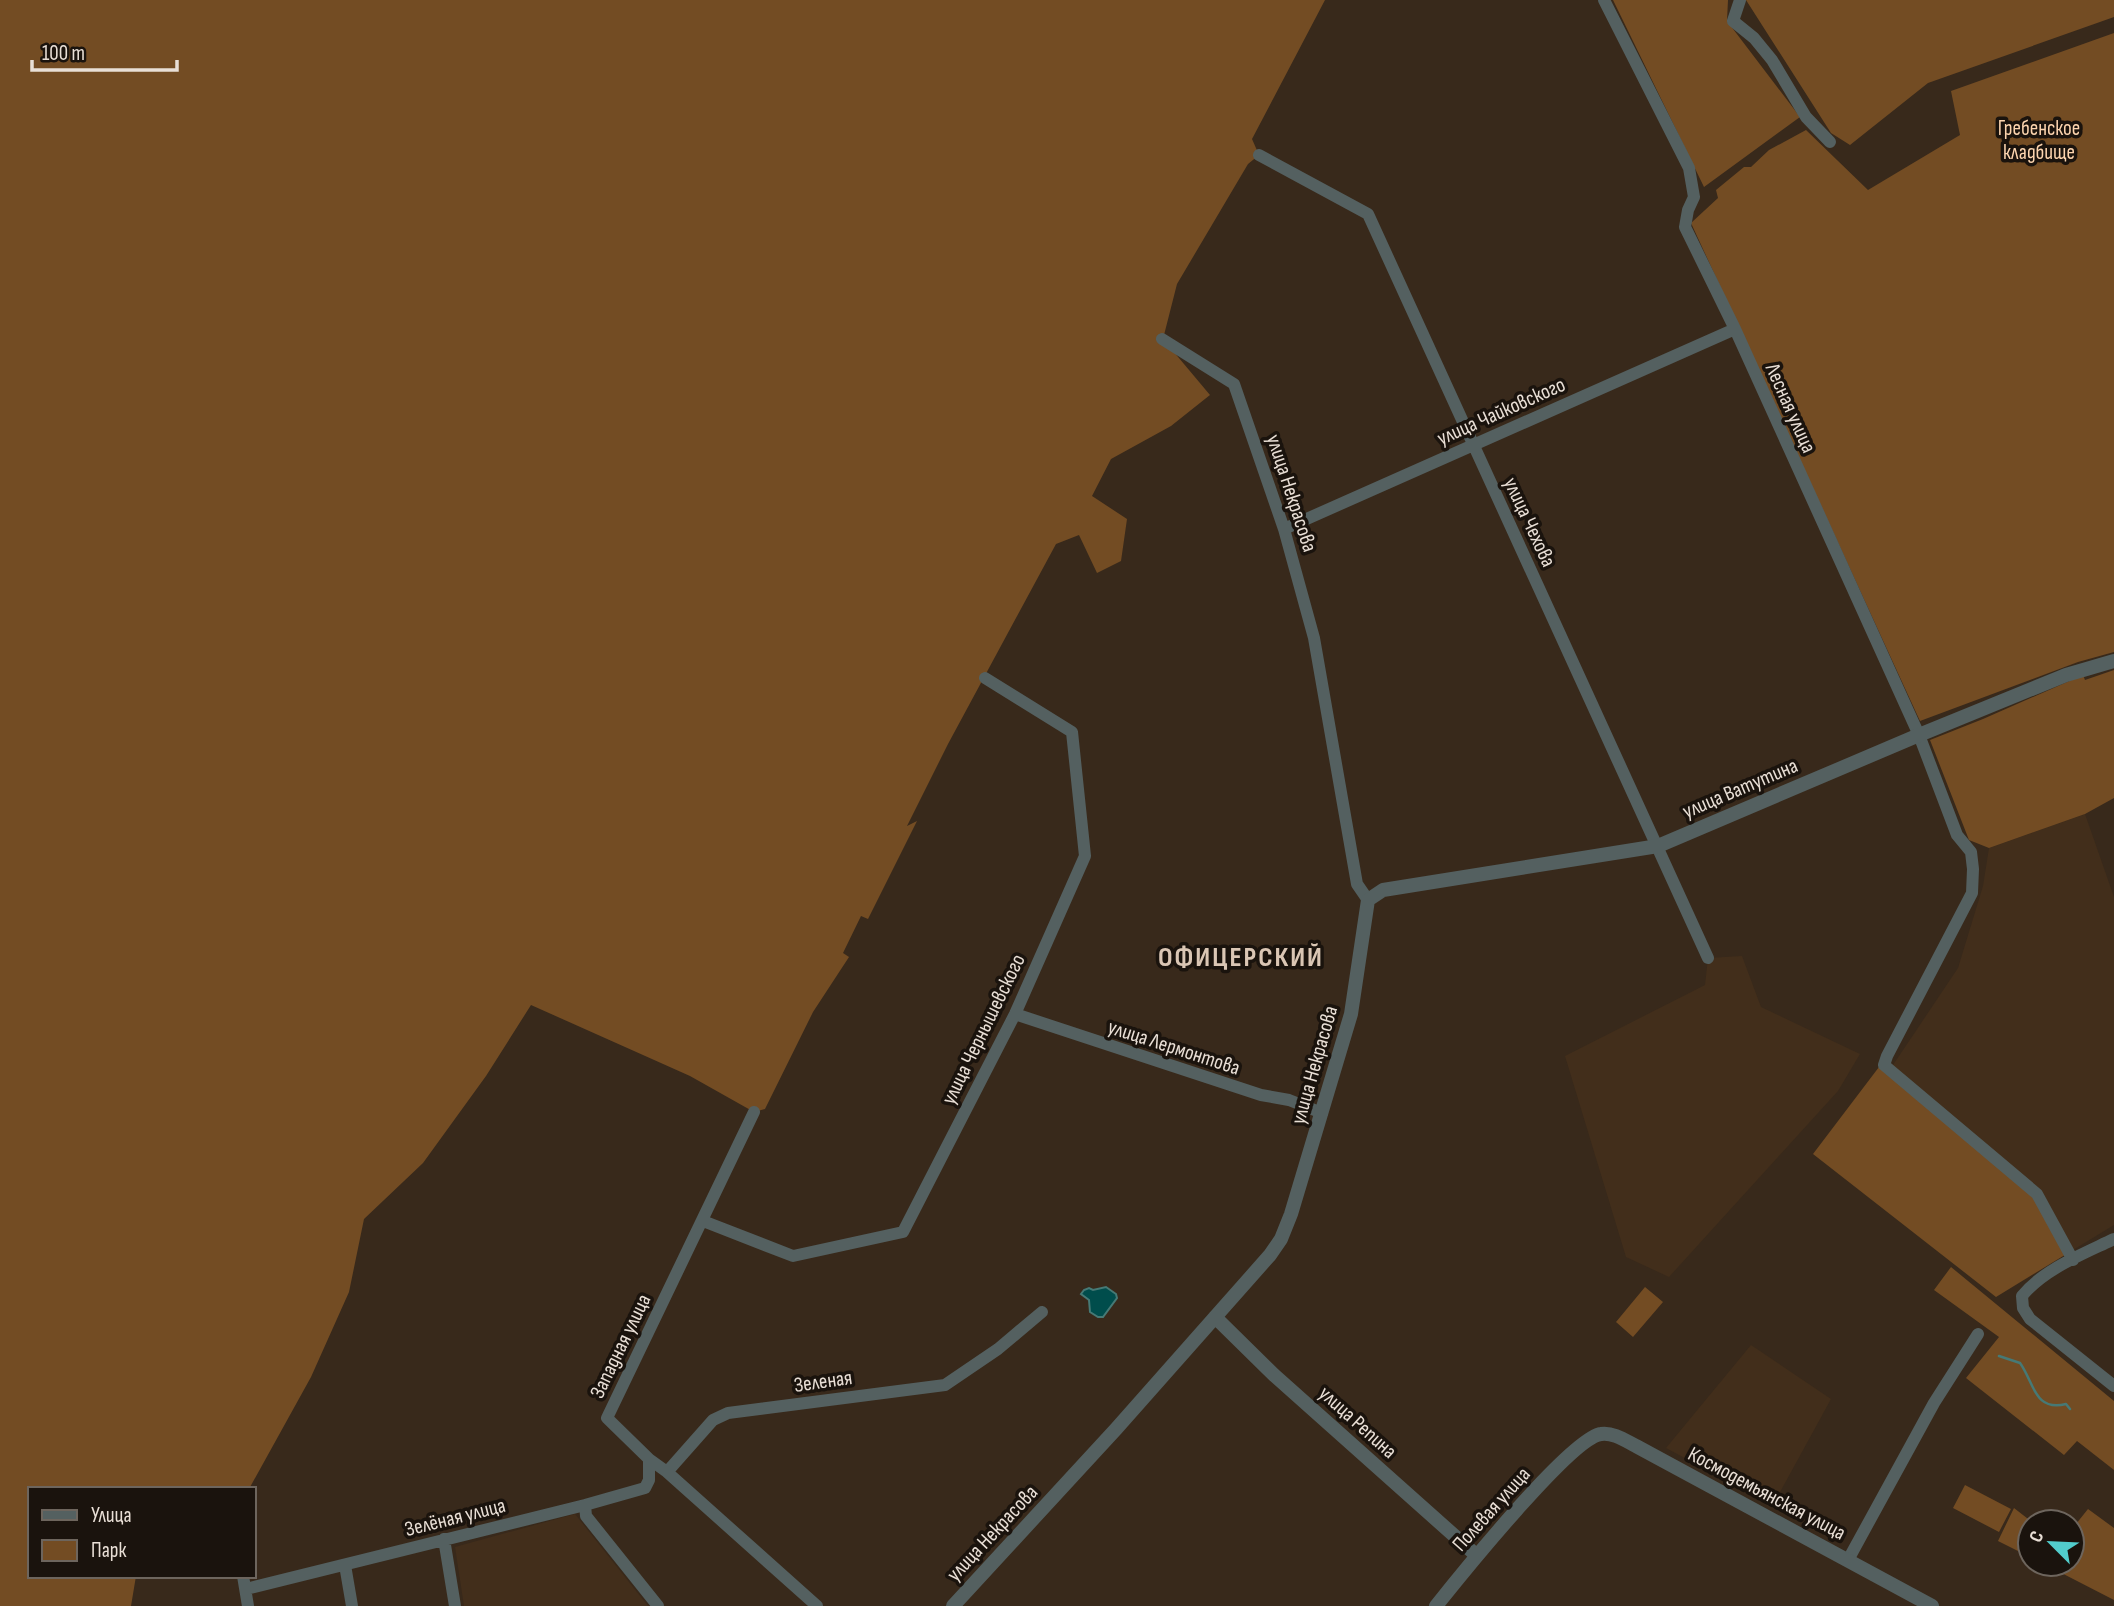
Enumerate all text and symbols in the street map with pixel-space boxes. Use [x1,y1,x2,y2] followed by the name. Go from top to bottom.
[32,28,177,72] scale bar
[42,41,85,66] text: 100 m
[1998,116,2080,165] park label: Гребенское кладбище
[1759,359,1821,457] street label: Лесная улица
[1433,372,1569,451] street label: улица Чайковского
[1261,431,1322,555] street label: улица Некрасова
[1498,473,1561,571] street label: улица Чехова
[1679,753,1801,824] street label: улица Ватутина
[1158,941,1324,974] district label: ОФИЦЕРСКИЙ
[936,950,1031,1108] street label: улица Чернышевского
[1286,1003,1343,1127] street label: улица Некрасова
[1105,1014,1243,1081] street label: улица Лермонтова
[585,1290,656,1402] street label: Западная улица
[792,1365,854,1398] street label: Зеленая
[1314,1381,1402,1464] street label: улица Репина
[1684,1441,1850,1546] street label: Космодемьянская улица
[1447,1462,1536,1557] street label: Полевая улица
[942,1480,1043,1586] street label: улица Некрасова
[28,1487,256,1578] legend
[402,1493,508,1542] street label: Зелёная улица
[91,1503,132,1528] text: Улица
[2016,1508,2086,1578] north arrow
[2024,1527,2049,1546] text: С
[91,1538,126,1563] text: Парк

